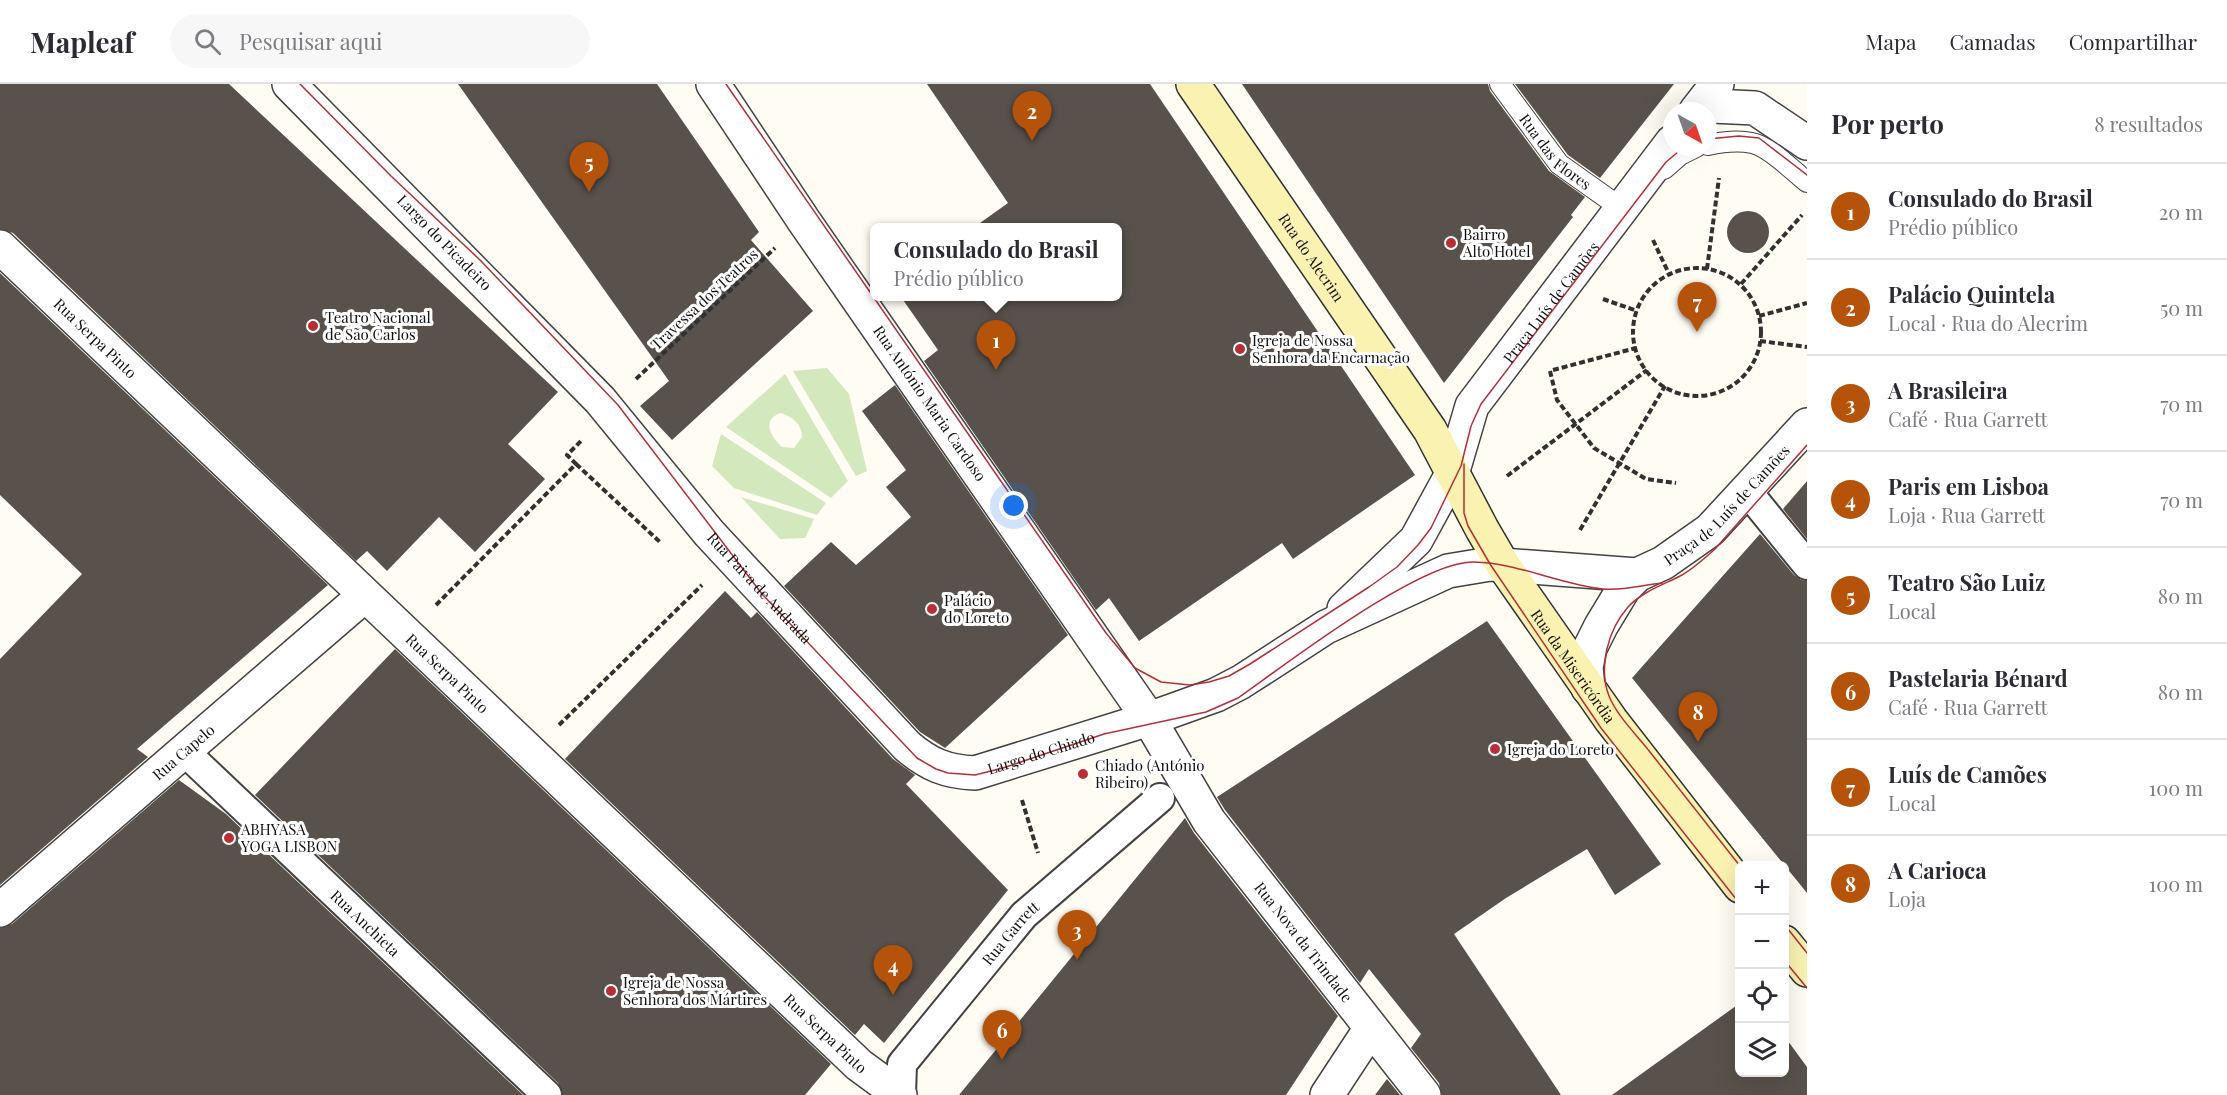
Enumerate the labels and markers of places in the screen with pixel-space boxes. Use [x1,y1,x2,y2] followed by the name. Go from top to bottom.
[1012,92,1052,141] pin: 2
[570,142,608,192] pin: 5
[1462,224,1531,261] place label: Bairro Alto Hotel
[1444,236,1458,250] marker: Bairro Alto Hotel
[1678,282,1716,332] pin: 7
[325,307,431,344] place label: Teatro Nacional de São Carlos
[306,319,320,333] marker: Teatro Nacional de São Carlos
[976,320,1016,370] pin: 1
[1252,330,1410,367] place label: Igreja de Nossa Senhora da Encarnação
[1233,342,1247,356] marker: Igreja de Nossa Senhora da Encarnação
[944,590,1009,627] place label: Palácio do Loreto
[925,602,939,616] marker: Palácio do Loreto
[1678,692,1718,742] pin: 8
[1507,739,1614,759] place label: Igreja do Loreto
[1488,742,1502,756] marker: Igreja do Loreto
[1095,755,1205,792] place label: Chiado (António Ribeiro)
[1076,767,1090,781] marker: Chiado (António Ribeiro)
[240,819,338,856] place label: ABHYASA YOGA LISBON
[222,831,236,845] marker: ABHYASA YOGA LISBON
[1058,910,1096,960] pin: 3
[874,946,912,995] pin: 4
[623,972,767,1009] place label: Igreja de Nossa Senhora dos Mártires
[604,984,618,998] marker: Igreja de Nossa Senhora dos Mártires
[982,1010,1022,1060] pin: 6

